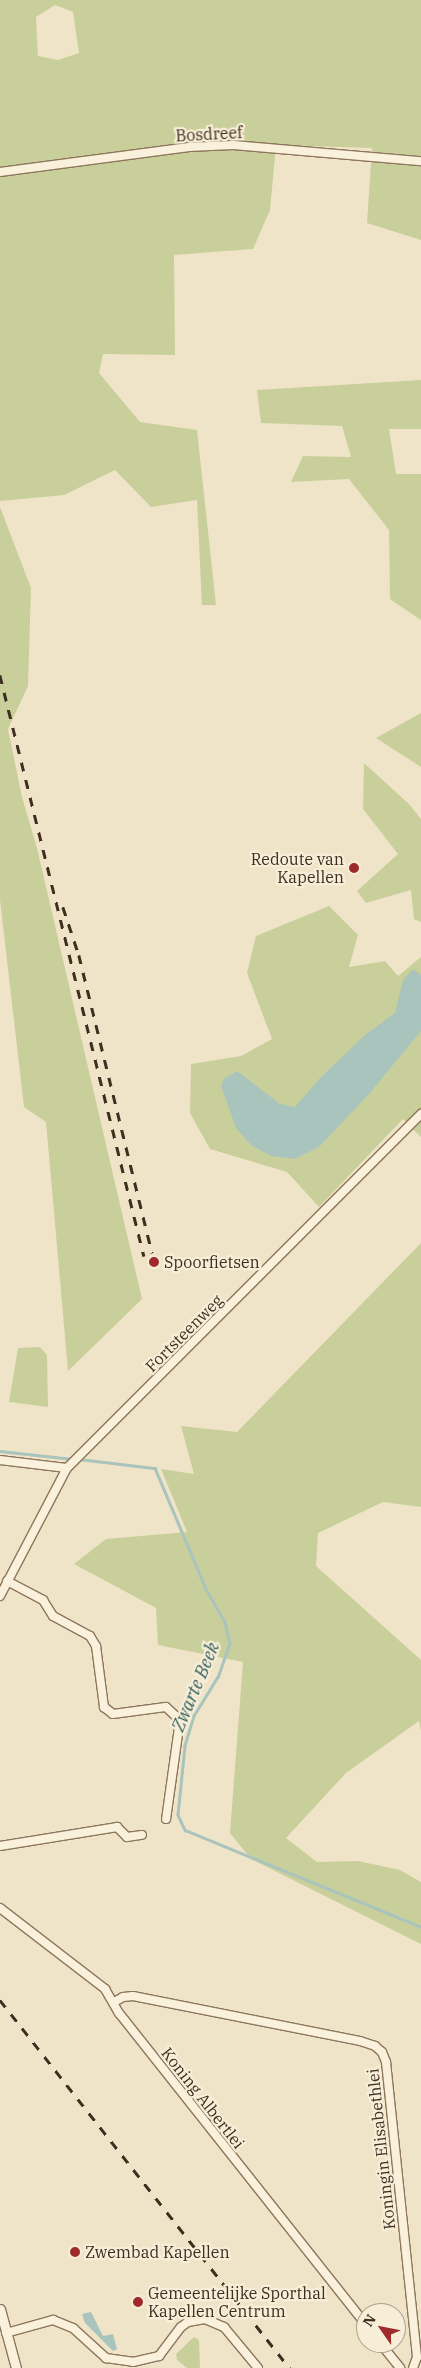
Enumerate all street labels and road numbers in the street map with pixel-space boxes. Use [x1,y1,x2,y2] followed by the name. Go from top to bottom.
[175,123,243,145] street label: Bosdreef
[141,1290,227,1376] street label: Fortsteenweg
[158,2044,248,2152] street label: Koning Albertlei
[363,2067,399,2231] street label: Koningin Elisabethlei

